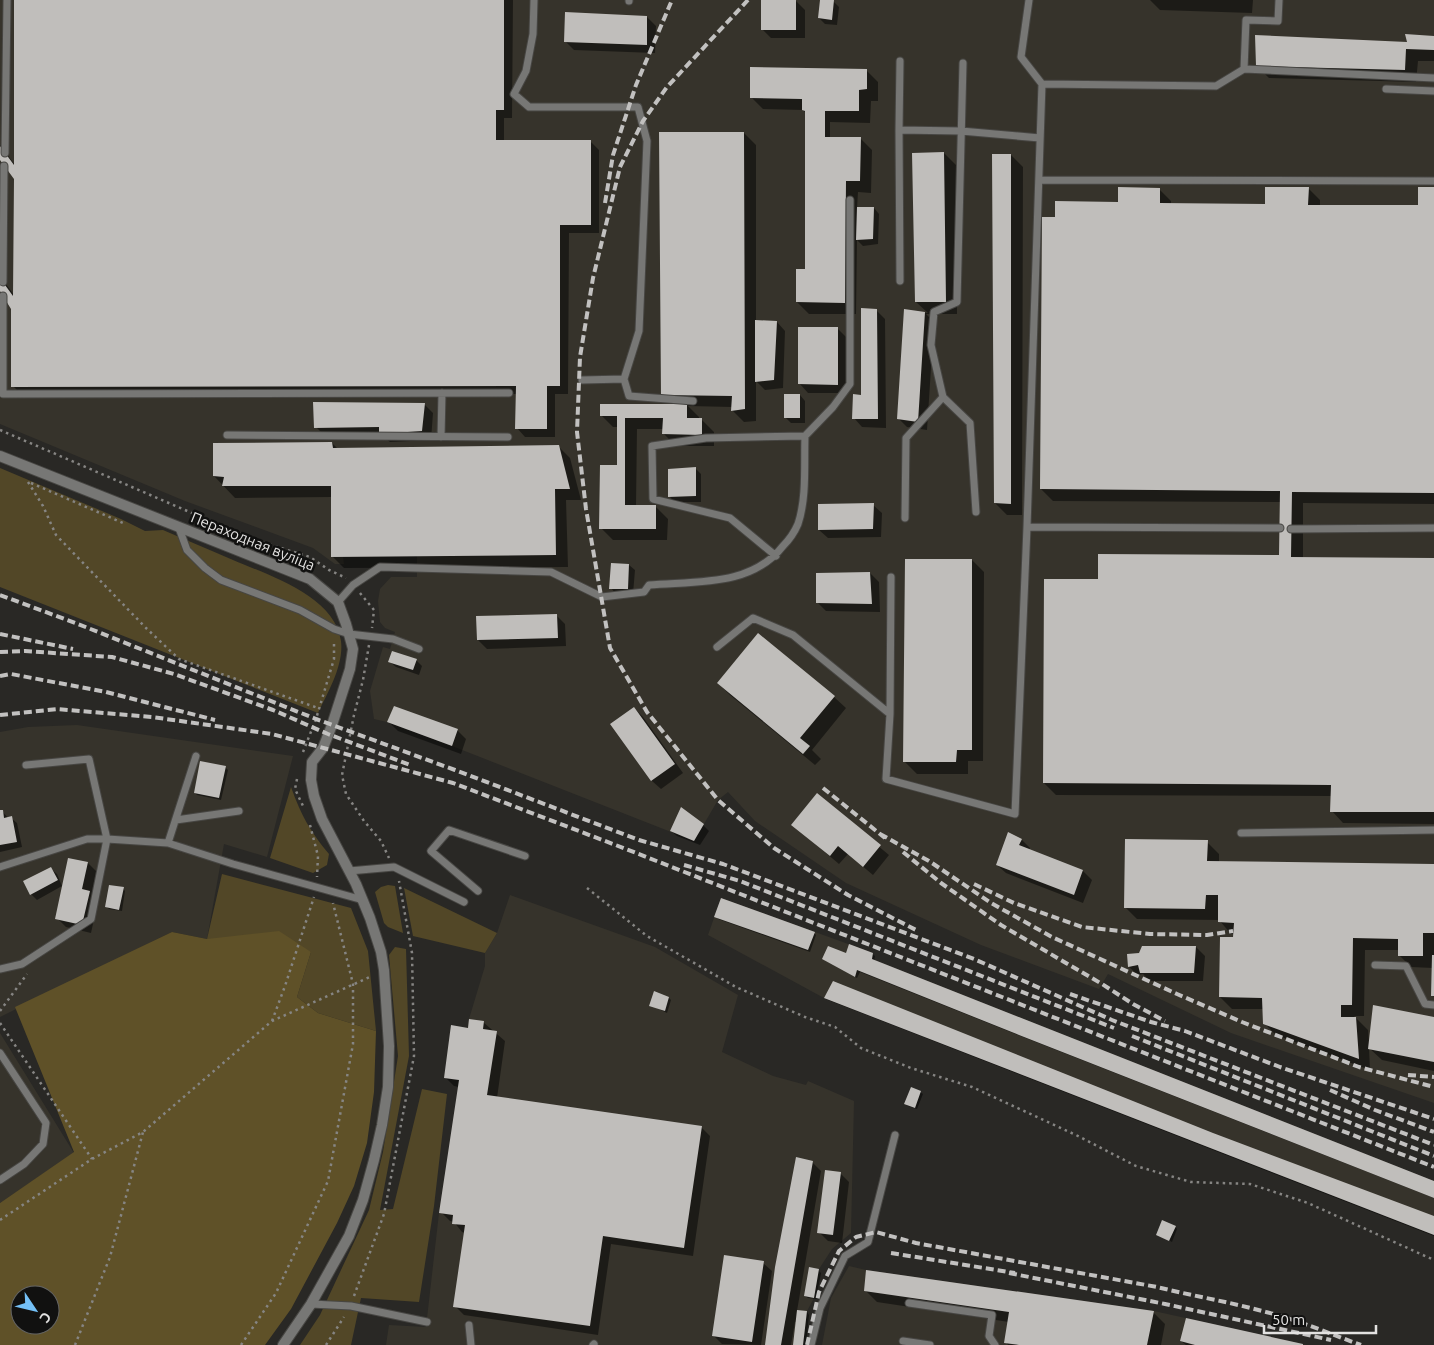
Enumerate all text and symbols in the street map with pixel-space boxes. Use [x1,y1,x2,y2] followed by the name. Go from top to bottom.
[189,508,317,574] street label: Пераходная вуліца
[10,1285,60,1335] north arrow
[1264,1302,1376,1334] scale bar
[37,1309,55,1326] text: С
[1272,1311,1305,1328] text: 50 m

